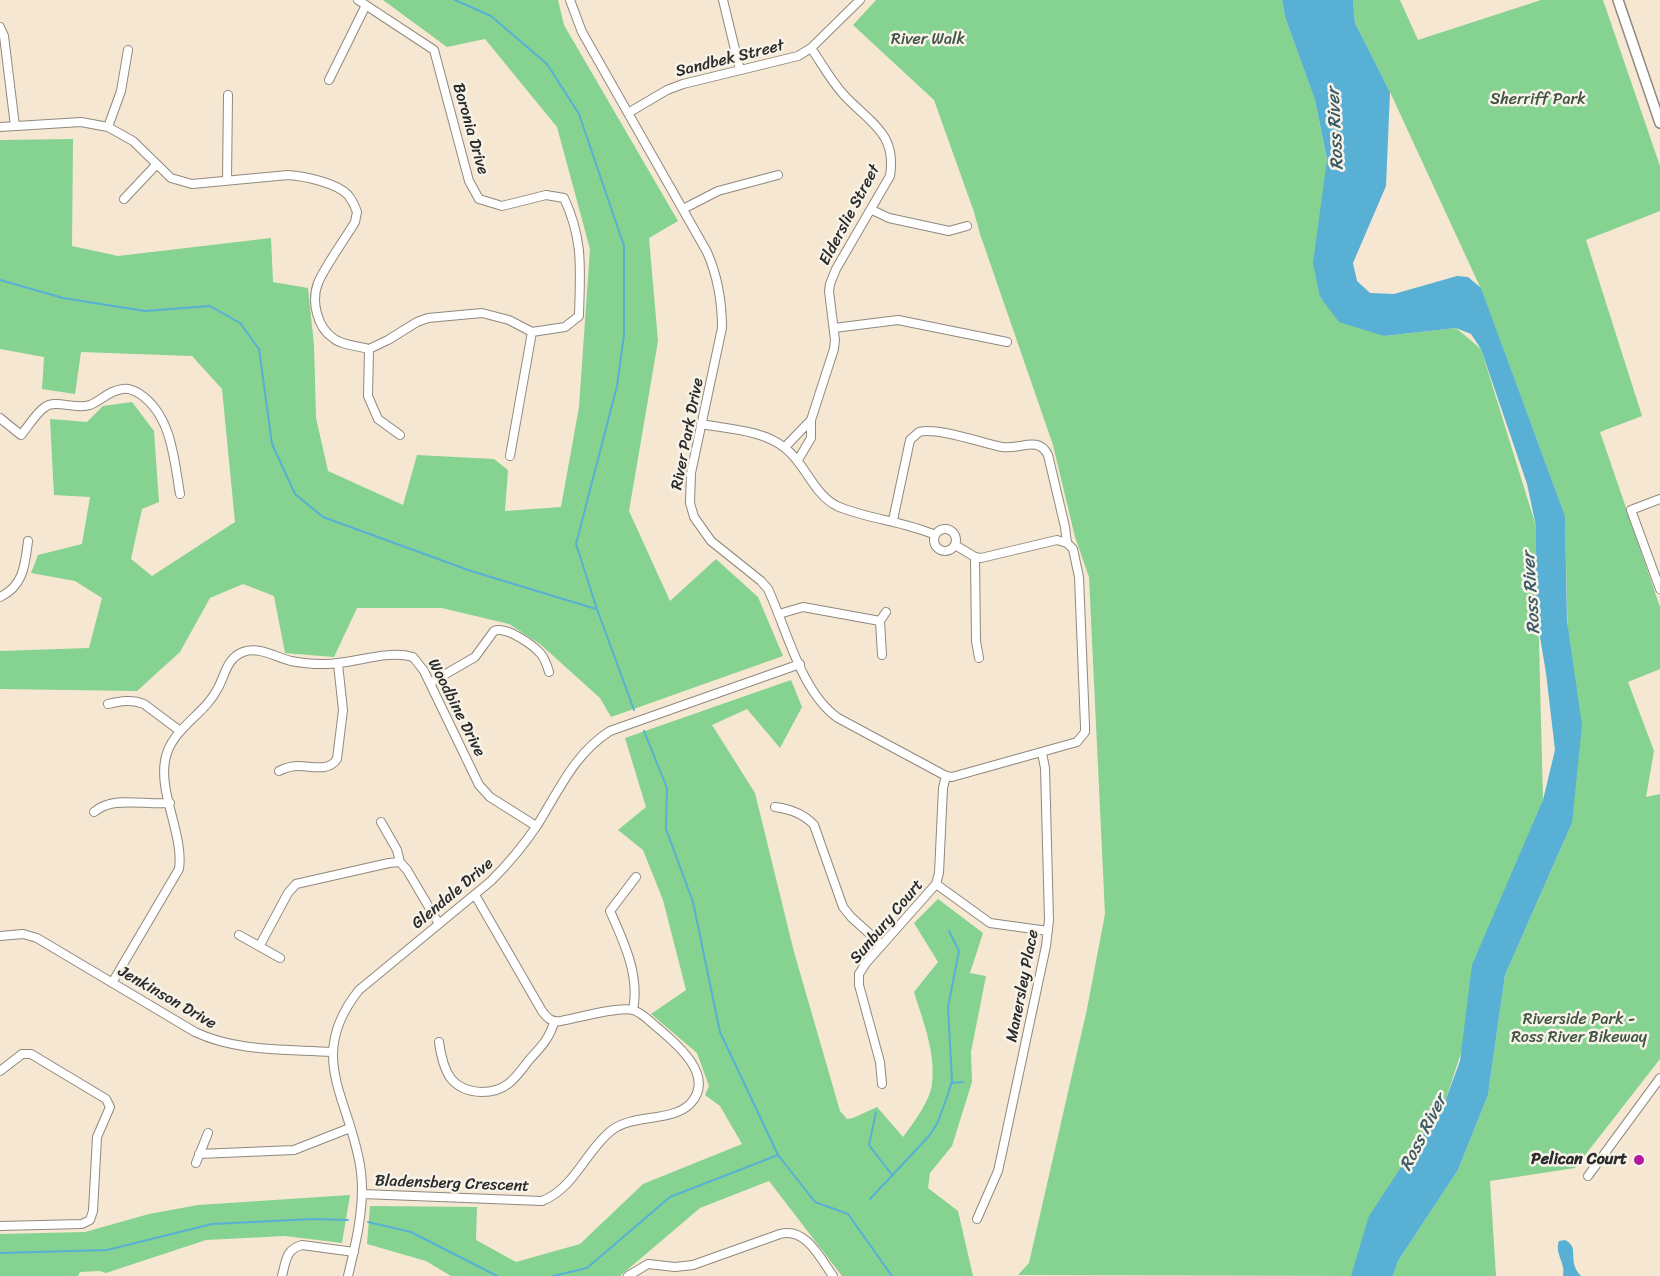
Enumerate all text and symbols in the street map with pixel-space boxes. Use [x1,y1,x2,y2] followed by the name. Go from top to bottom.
[891,30,965,50] park label: River Walk
[674,36,786,82] street label: Sandbek Street
[448,81,492,177] street label: Boronia Drive
[1323,87,1349,171] water label: Ross River
[1490,90,1586,110] park label: Sherriff Park
[815,161,885,269] street label: Elderslie Street
[668,376,708,492] street label: River Park Drive
[1518,551,1546,635] water label: Ross River
[423,656,489,760] street label: Woodbine Drive
[408,854,498,934] street label: Glendale Drive
[846,876,928,968] street label: Sunbury Court
[1003,928,1043,1044] street label: Manersley Place
[114,962,220,1034] street label: Jenkinson Drive
[1511,1010,1647,1048] park label: Riverside Park - Ross River Bikeway
[1396,1091,1452,1175] water label: Ross River
[1531,1150,1627,1170] place label: Pelican Court
[1632,1153,1646,1167] marker: Pelican Court
[375,1172,529,1196] street label: Bladensberg Crescent

